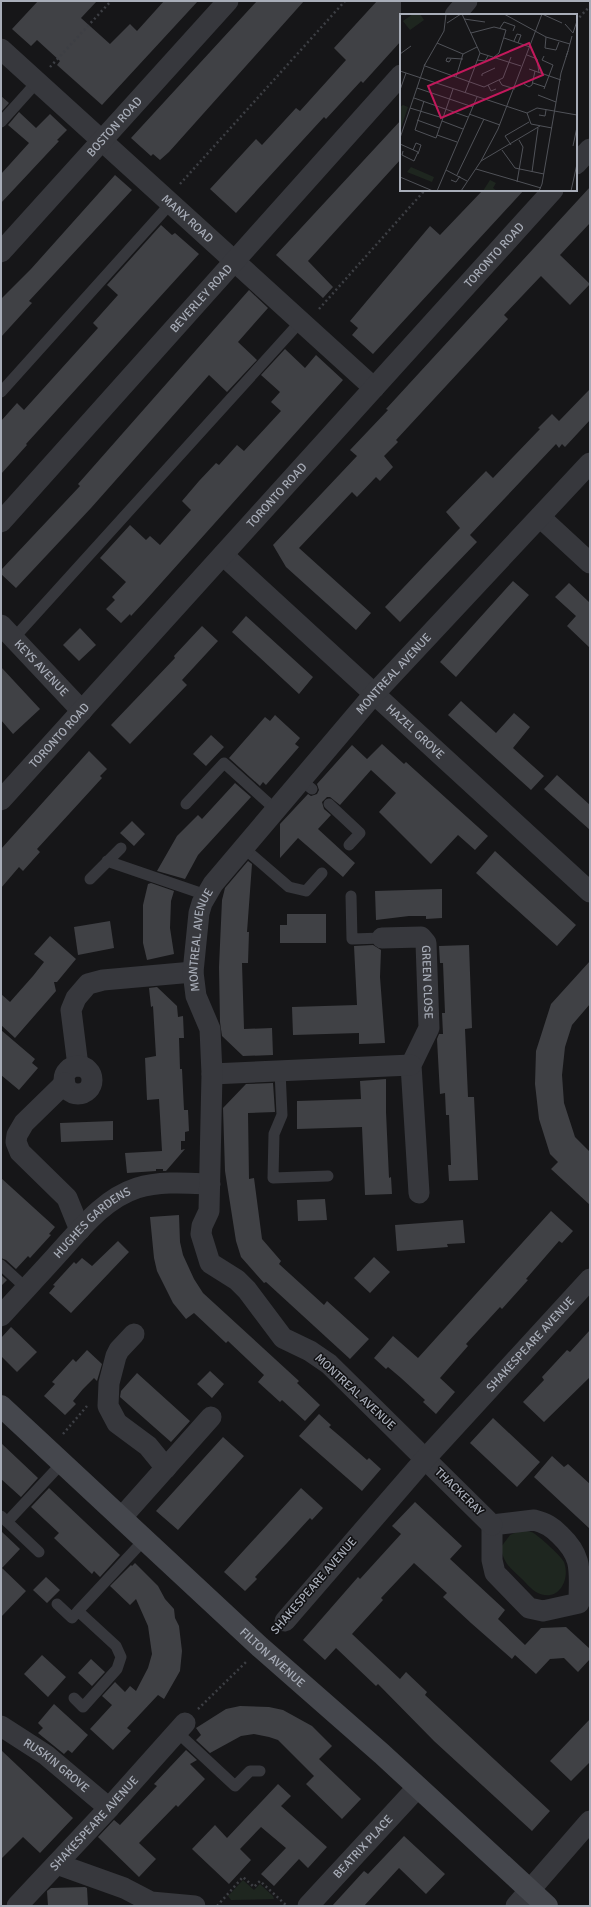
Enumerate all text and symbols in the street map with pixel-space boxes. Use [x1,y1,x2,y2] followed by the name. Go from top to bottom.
[400,14,577,191] inset map
[83,93,145,160] street label: BOSTON ROAD
[158,191,217,246] street label: MANX ROAD
[461,219,528,291] street label: TORONTO ROAD
[167,261,236,336] street label: BEVERLEY ROAD
[243,459,310,531] street label: TORONTO ROAD
[352,630,435,718] street label: MONTREAL AVENUE
[11,636,72,700] street label: KEYS AVENUE
[26,700,93,771] street label: TORONTO ROAD
[383,701,448,762] street label: HAZEL GROVE
[185,886,216,993] street label: MONTREAL AVENUE
[419,945,436,1020] street label: GREEN CLOSE
[50,1184,133,1261] street label: HUGHES GARDENS
[483,1293,578,1395] street label: SHAKESPEARE AVENUE
[311,1351,399,1433] street label: MONTREAL AVENUE
[431,1465,487,1519] street label: THACKERAY
[268,1534,360,1638] street label: SHAKESPEARE AVENUE
[237,1624,308,1691] street label: FILTON AVENUE
[21,1735,92,1796] street label: RUSKIN GROVE
[47,1773,142,1874] street label: SHAKESPEARE AVENUE
[330,1811,396,1881] street label: BEATRIX PLACE

